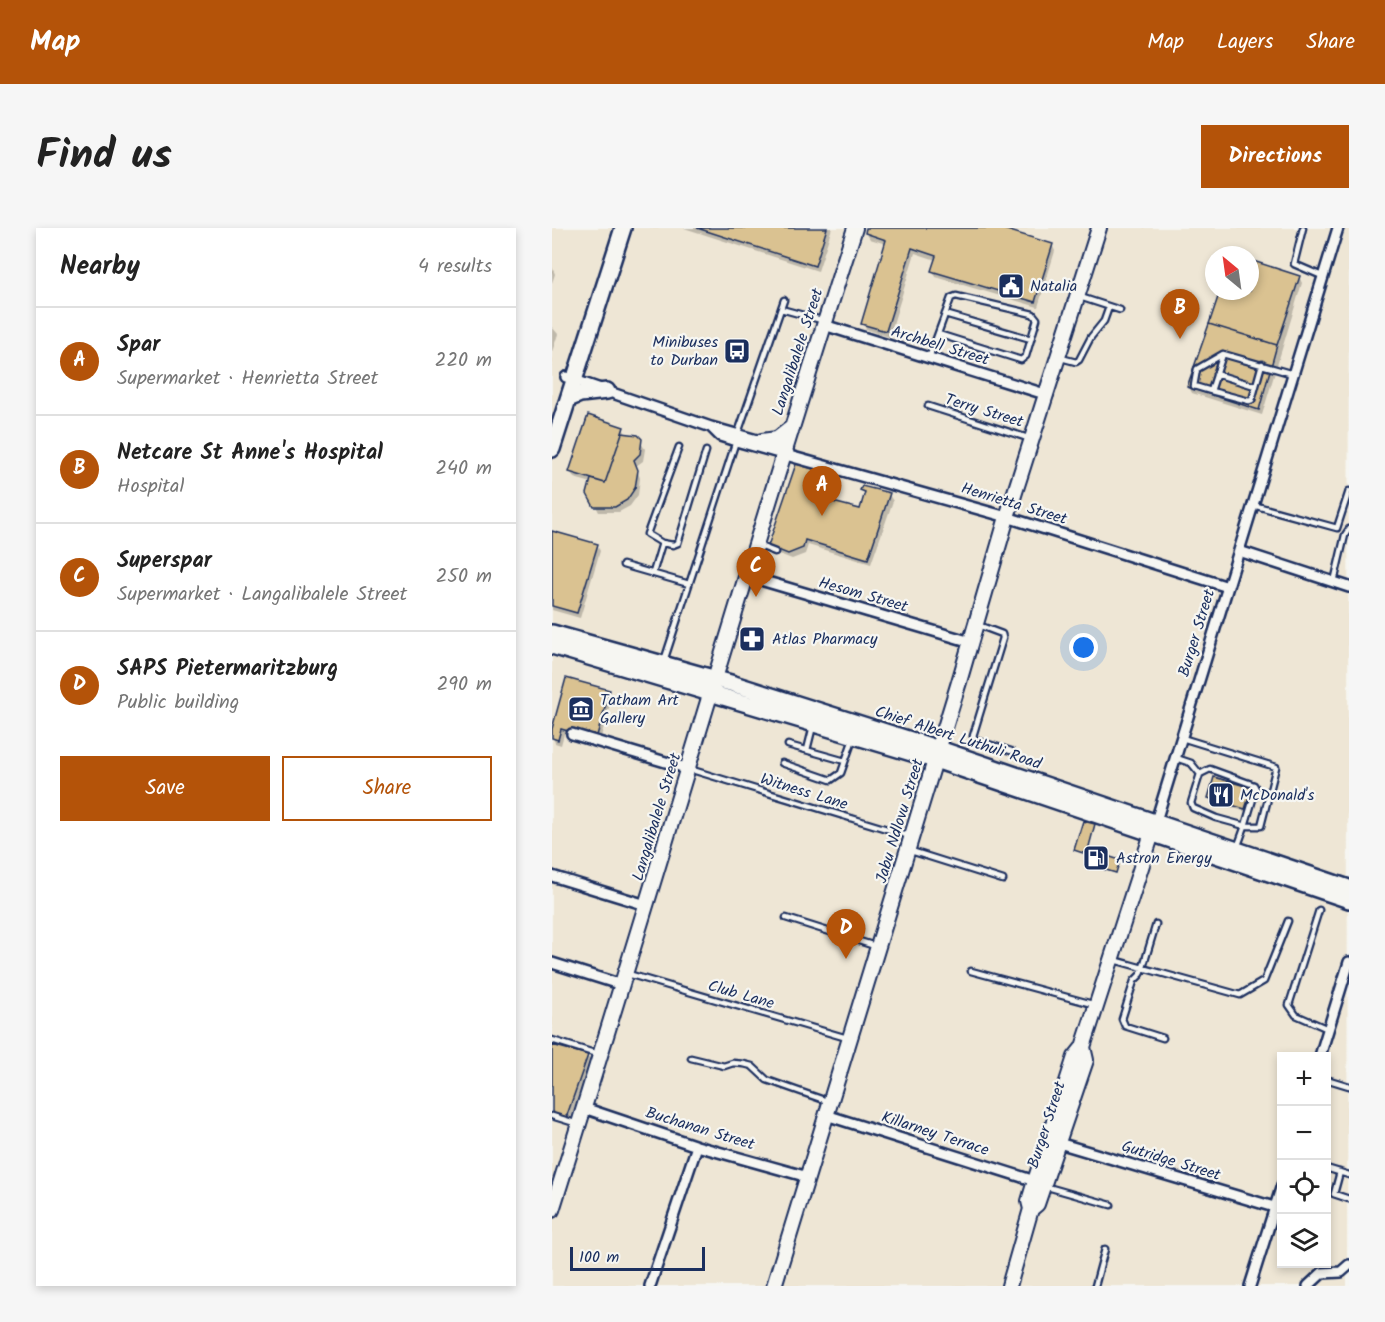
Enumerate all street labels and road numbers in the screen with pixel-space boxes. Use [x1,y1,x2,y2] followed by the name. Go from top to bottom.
[766,284,831,419] street label: Langalibalele Street
[888,319,993,373] street label: Archbell Street
[942,387,1027,435] street label: Terry Street
[958,476,1071,532] street label: Henrietta Street
[815,570,911,620] street label: Hesom Street
[1172,585,1222,680] street label: Burger Street
[871,699,1046,777] street label: Chief Albert Luthuli Road
[626,749,689,884] street label: Langalibalele Street
[869,755,931,886] street label: Jabu Ndlovu Street
[757,767,851,817] street label: Witness Lane
[705,974,777,1016] street label: Club Lane
[1021,1077,1073,1172] street label: Burger Street
[642,1101,758,1158] street label: Buchanan Street
[878,1105,992,1163] street label: Killarney Terrace
[1118,1134,1224,1188] street label: Gutridge Street

